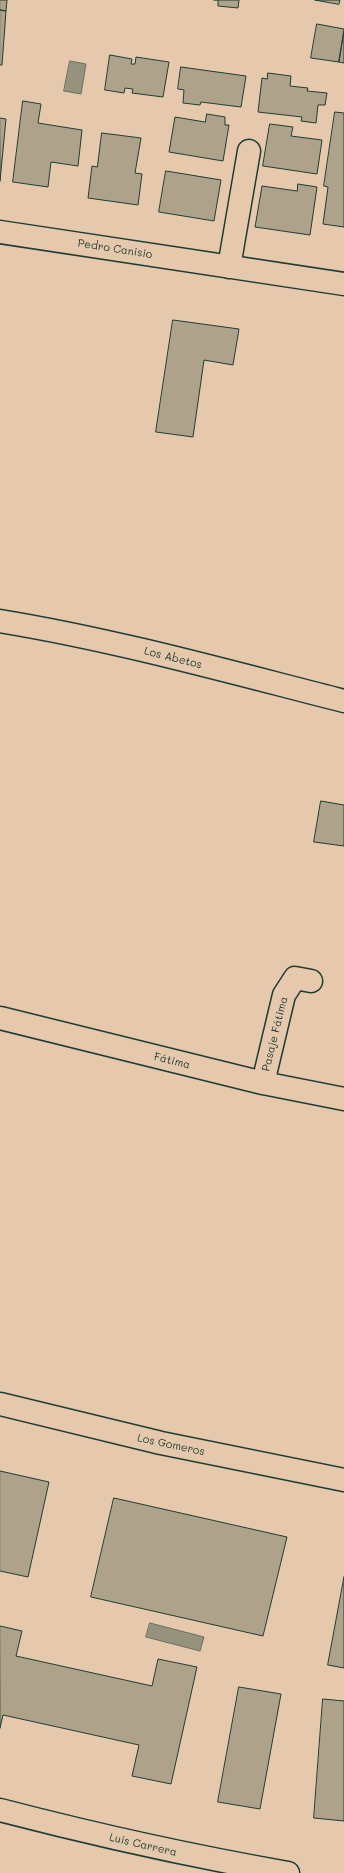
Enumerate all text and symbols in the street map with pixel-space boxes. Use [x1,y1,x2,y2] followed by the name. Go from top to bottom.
[77,237,153,261] street label: Pedro Canisio
[143,644,203,672] street label: Los Abetos
[259,995,291,1073] street label: Pasaje Fátima
[153,1050,191,1072] street label: Fátima
[136,1431,206,1459] street label: Los Gomeros
[108,1831,178,1859] street label: Luis Carrera

